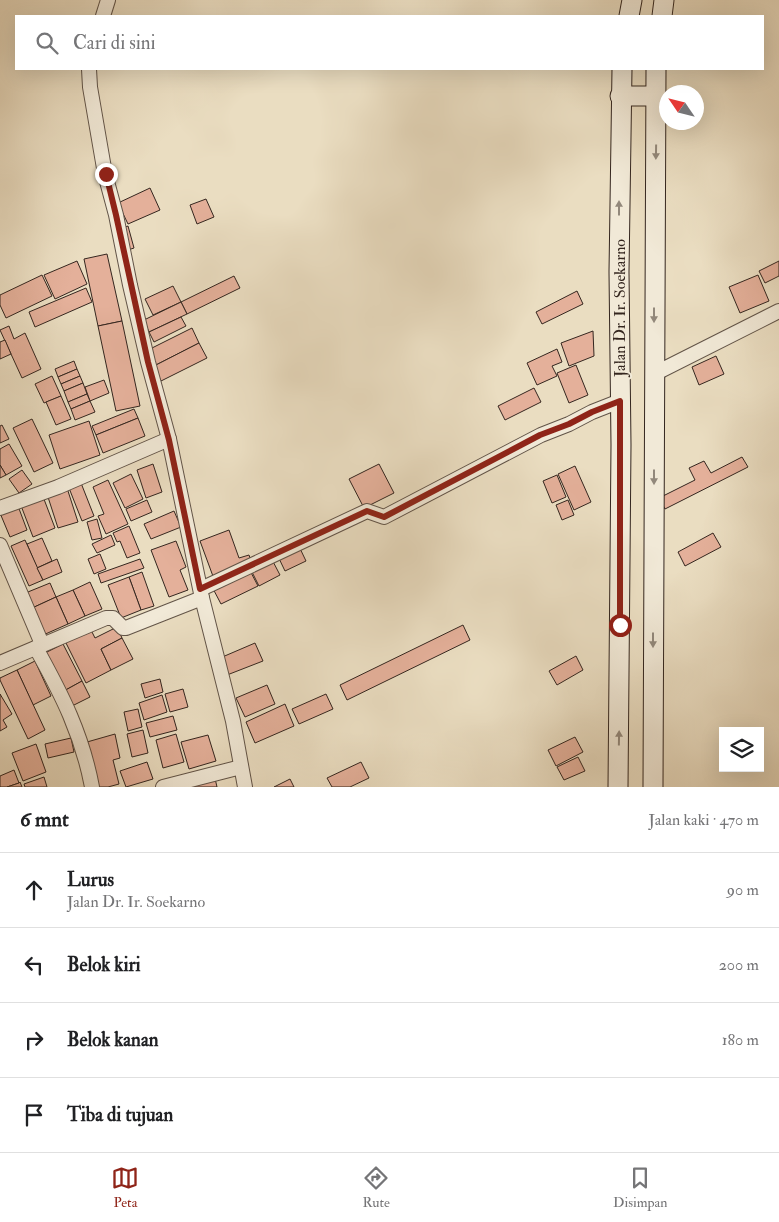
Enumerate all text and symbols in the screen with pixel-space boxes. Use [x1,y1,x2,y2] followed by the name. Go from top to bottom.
[15,15,764,70] search box
[33,29,61,57] icon: search
[73,31,156,55] text: Cari di sini
[659,85,704,130] north arrow
[652,145,660,161] one-way arrow
[95,163,118,186] route end
[615,200,623,216] one-way arrow
[610,239,631,378] street label: Jalan Dr. Ir. Soekarno
[650,307,658,323] one-way arrow
[650,470,658,486] one-way arrow
[609,614,632,637] route start
[649,632,657,648] one-way arrow
[719,727,764,772] map controls
[719,727,764,772] button: layers
[615,730,623,746] one-way arrow
[20,806,69,833] text: 6 mnt
[649,810,759,830] text: Jalan kaki · 470 m
[67,868,114,892] text: Lurus
[20,876,48,904] icon: ahead
[727,880,759,900] text: 90 m
[67,892,205,912] text: Jalan Dr. Ir. Soekarno
[20,951,48,979] icon: left
[67,953,141,977] text: Belok kiri
[719,955,759,975] text: 200 m
[20,1026,48,1054] icon: right
[67,1028,158,1052] text: Belok kanan
[722,1030,759,1050] text: 180 m
[20,1101,48,1129] icon: arrive
[67,1103,173,1127] text: Tiba di tujuan
[111,1164,139,1211] tab: Peta
[362,1164,390,1211] tab: Rute
[613,1164,668,1211] tab: Disimpan

